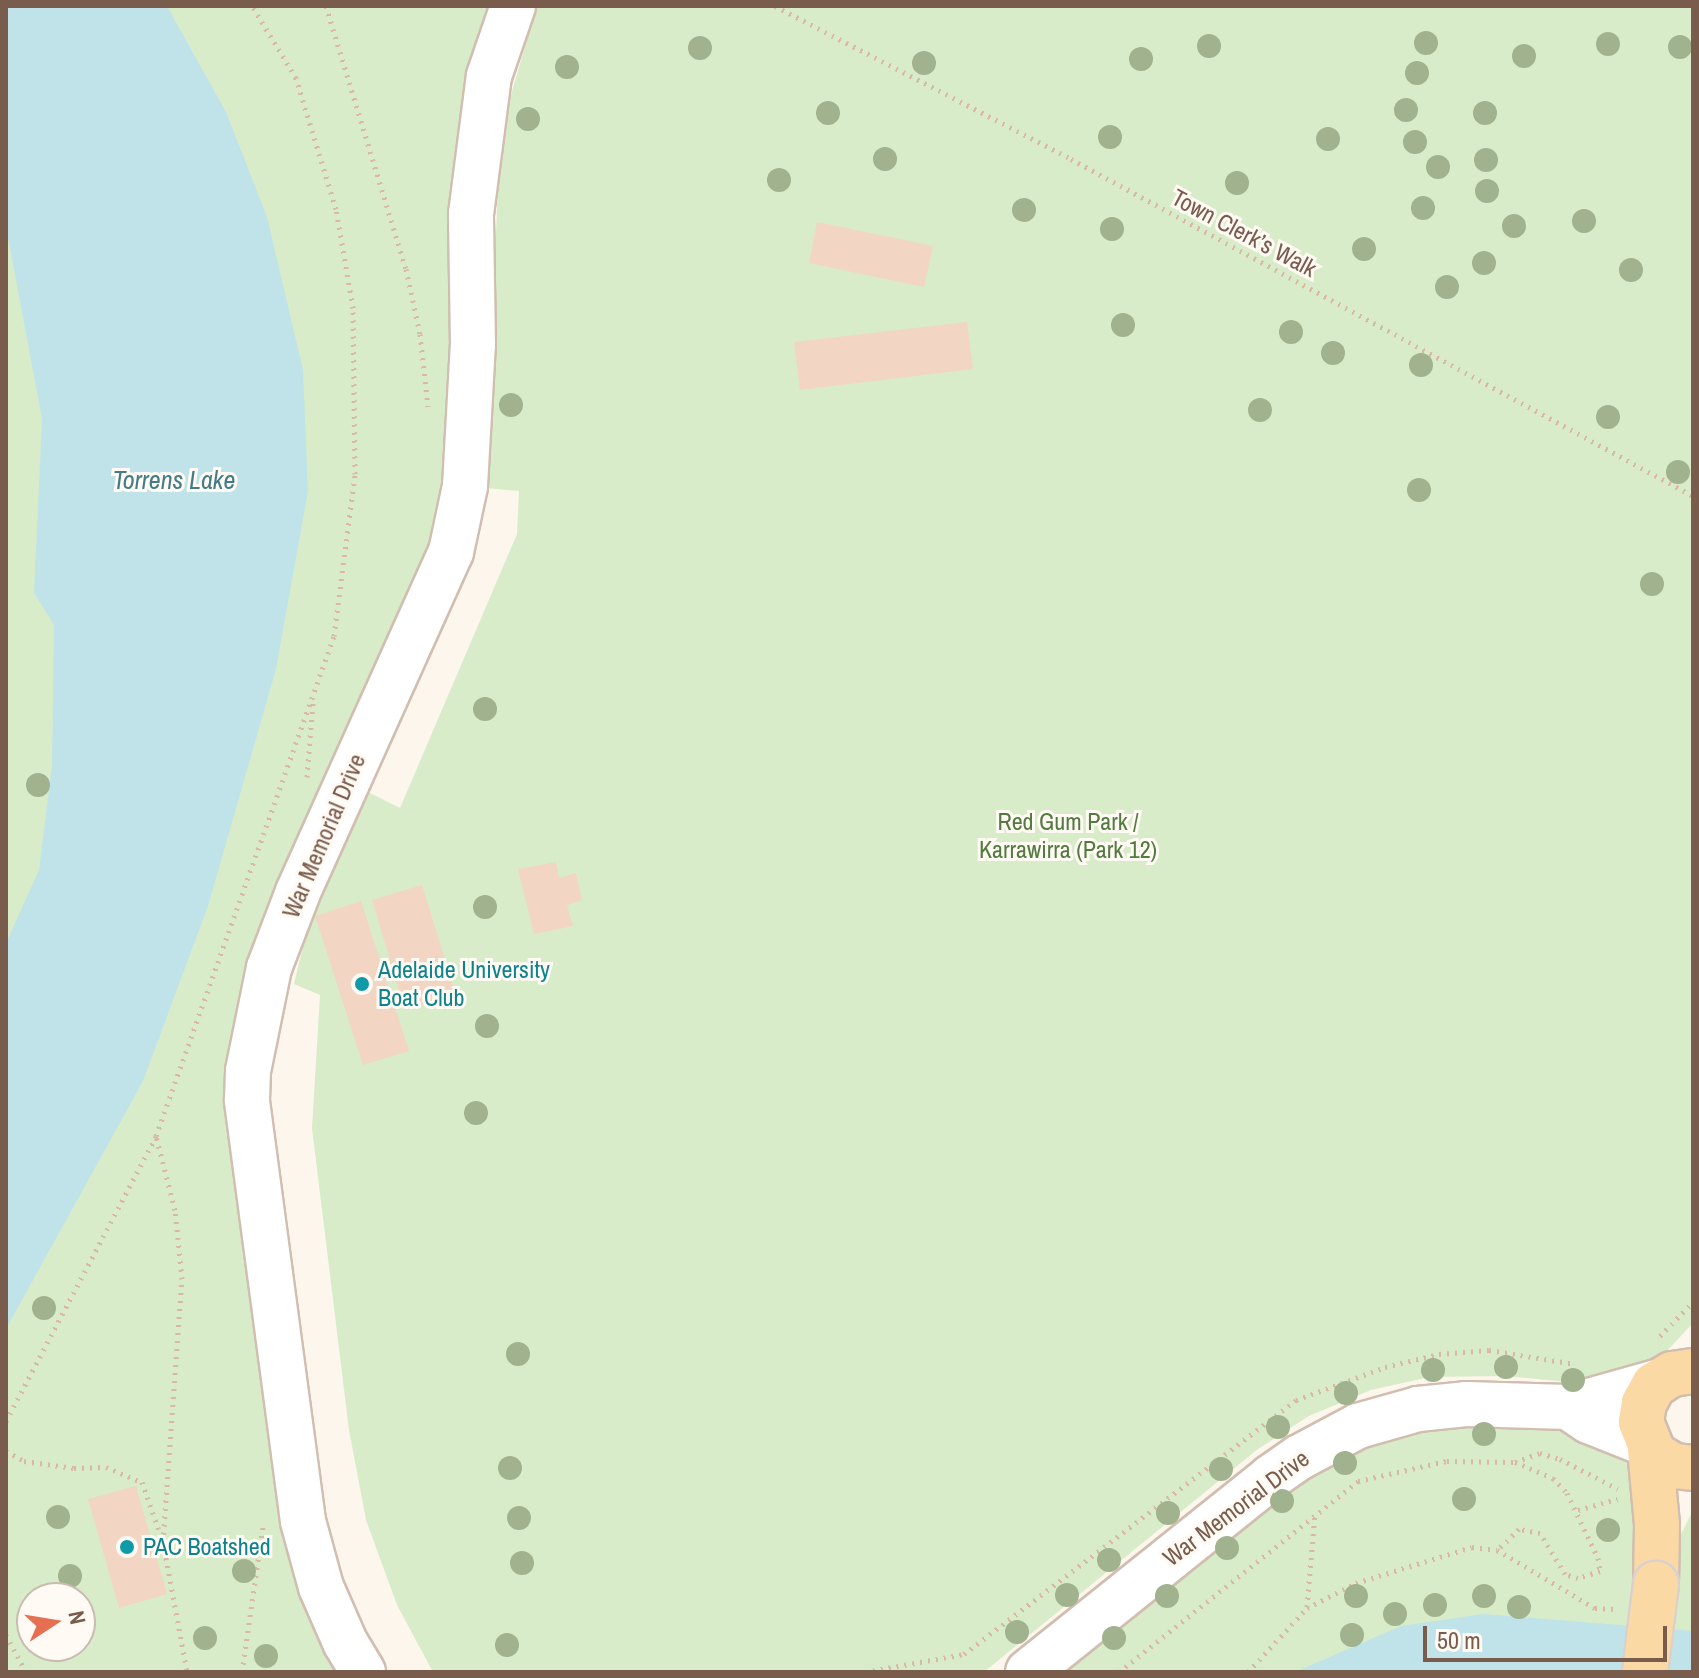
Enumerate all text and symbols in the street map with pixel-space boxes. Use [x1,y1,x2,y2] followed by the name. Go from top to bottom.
[1167,183,1321,283] street label: Town Clerk’s Walk
[113,464,235,496] water label: Torrens Lake
[276,750,372,922] street label: War Memorial Drive
[979,808,1157,864] park label: Red Gum Park / Karrawirra (Park 12)
[378,956,550,1012] place label: Adelaide University Boat Club
[353,975,371,993] marker: Adelaide University Boat Club
[1157,1444,1315,1572] street label: War Memorial Drive
[143,1533,271,1561] place label: PAC Boatshed
[118,1538,136,1556] marker: PAC Boatshed
[16,1582,96,1662] north arrow
[61,1608,94,1627] text: N
[1427,1610,1671,1660] scale bar
[1437,1624,1481,1656] text: 50 m

